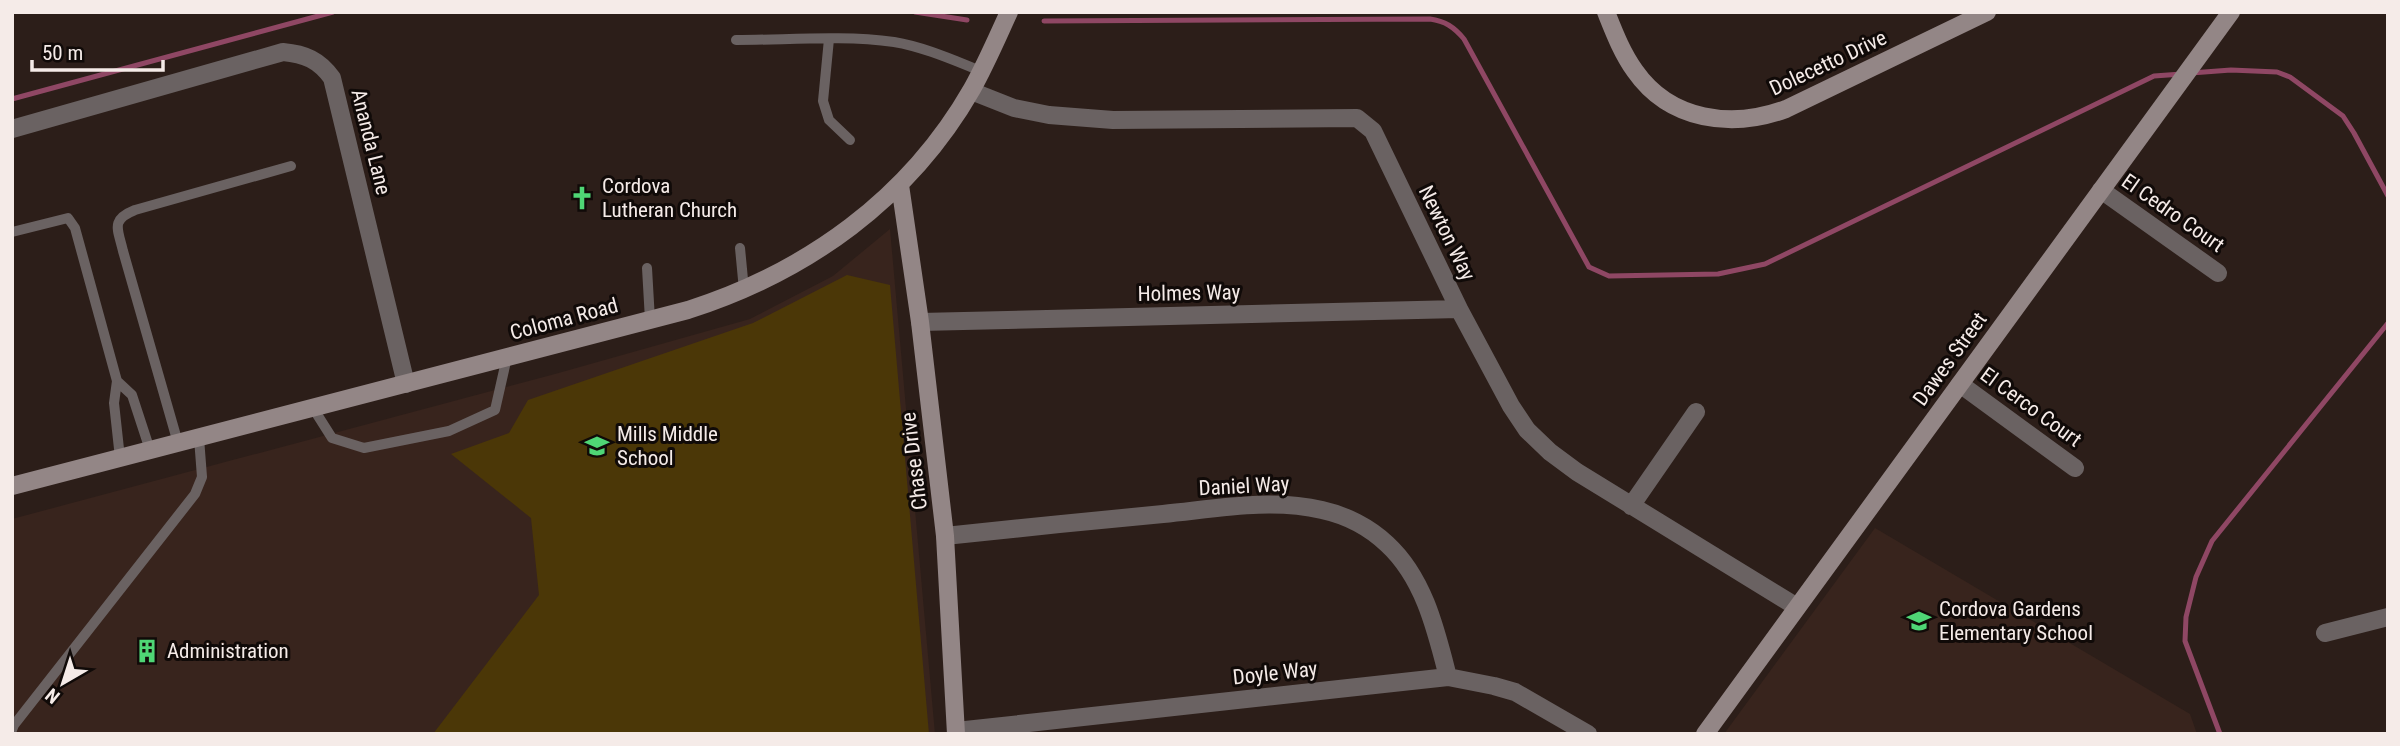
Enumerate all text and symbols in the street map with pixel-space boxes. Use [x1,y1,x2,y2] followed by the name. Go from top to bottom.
[1766,25,1890,101] street label: Dolecetto Drive
[32,28,163,72] scale bar
[42,41,83,65] text: 50 m
[346,87,396,197] street label: Ananda Lane
[2117,169,2229,257] street label: El Cedro Court
[602,174,737,222] place label: Cordova Lutheran Church
[1414,182,1480,284] street label: Newton Way
[568,184,596,212] church icon: Cordova Lutheran Church
[1137,280,1241,306] street label: Holmes Way
[507,293,621,345] street label: Coloma Road
[1908,308,1992,410] street label: Dawes Street
[1976,362,2086,452] street label: El Cerco Court
[896,411,932,511] street label: Chase Drive
[617,422,718,470] place label: Mills Middle School
[583,432,611,460] school or university icon: Mills Middle School
[1198,472,1290,500] street label: Daniel Way
[1939,597,2093,645] place label: Cordova Gardens Elementary School
[1905,607,1933,635] school or university icon: Cordova Gardens Elementary School
[133,637,161,665] building icon: Administration
[167,639,289,663] place label: Administration
[28,648,98,718] north arrow
[1232,657,1319,689] street label: Doyle Way
[41,683,64,708] text: N

